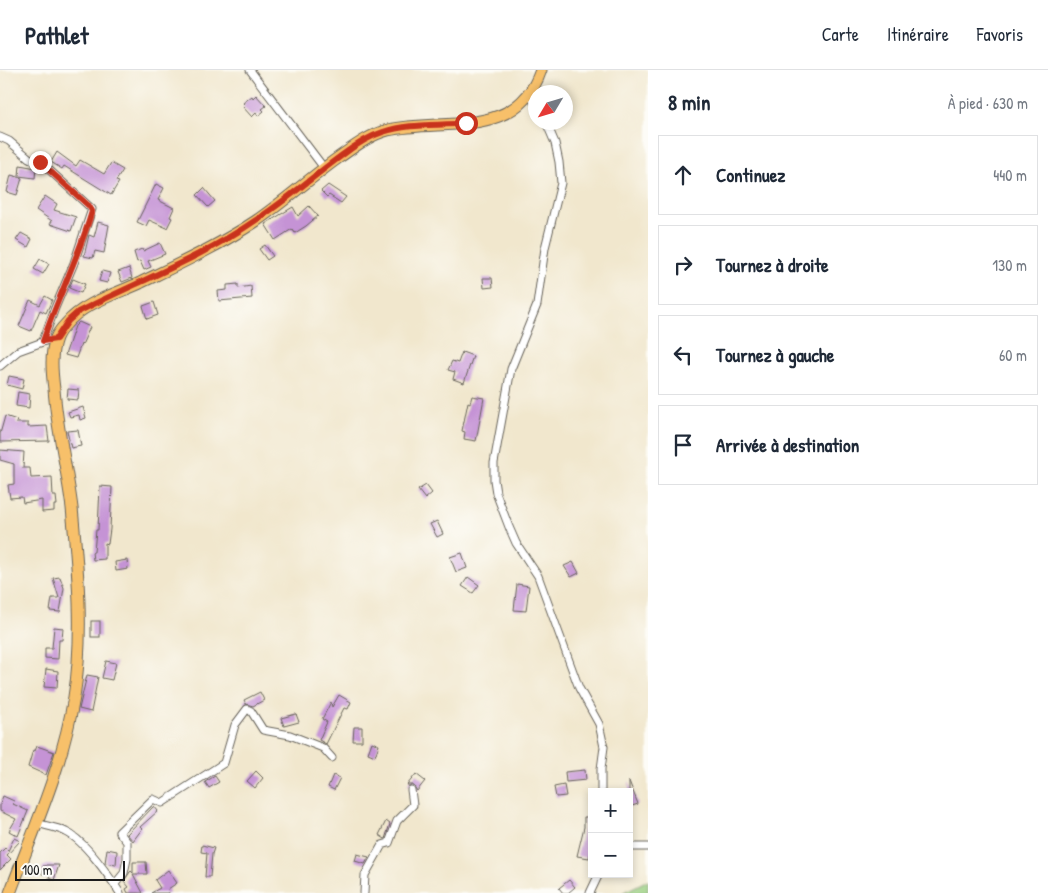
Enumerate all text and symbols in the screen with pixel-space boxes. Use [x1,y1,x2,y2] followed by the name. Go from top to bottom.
[25,19,88,51] text: Pathlet
[822,22,859,47] text: Carte
[887,22,949,47] text: Itinéraire
[977,22,1023,47] text: Favoris
[528,85,573,130] north arrow
[668,88,710,117] text: 8 min
[948,92,1028,114] text: À pied · 630 m
[455,112,478,135] route start
[29,151,52,174] route end
[669,161,697,189] icon: ahead
[716,162,785,188] text: Continuez
[993,164,1027,186] text: 440 m
[669,251,697,279] icon: right
[716,252,829,278] text: Tournez à droite
[992,254,1027,276] text: 130 m
[669,341,697,369] icon: left
[716,342,834,368] text: Tournez à gauche
[999,344,1027,366] text: 60 m
[669,431,697,459] icon: arrive
[716,432,859,458] text: Arrivée à destination
[588,788,633,878] map controls
[588,788,633,833] button: +
[588,833,633,878] button: −
[15,858,125,881] scale bar
[22,860,52,879] text: 100 m

